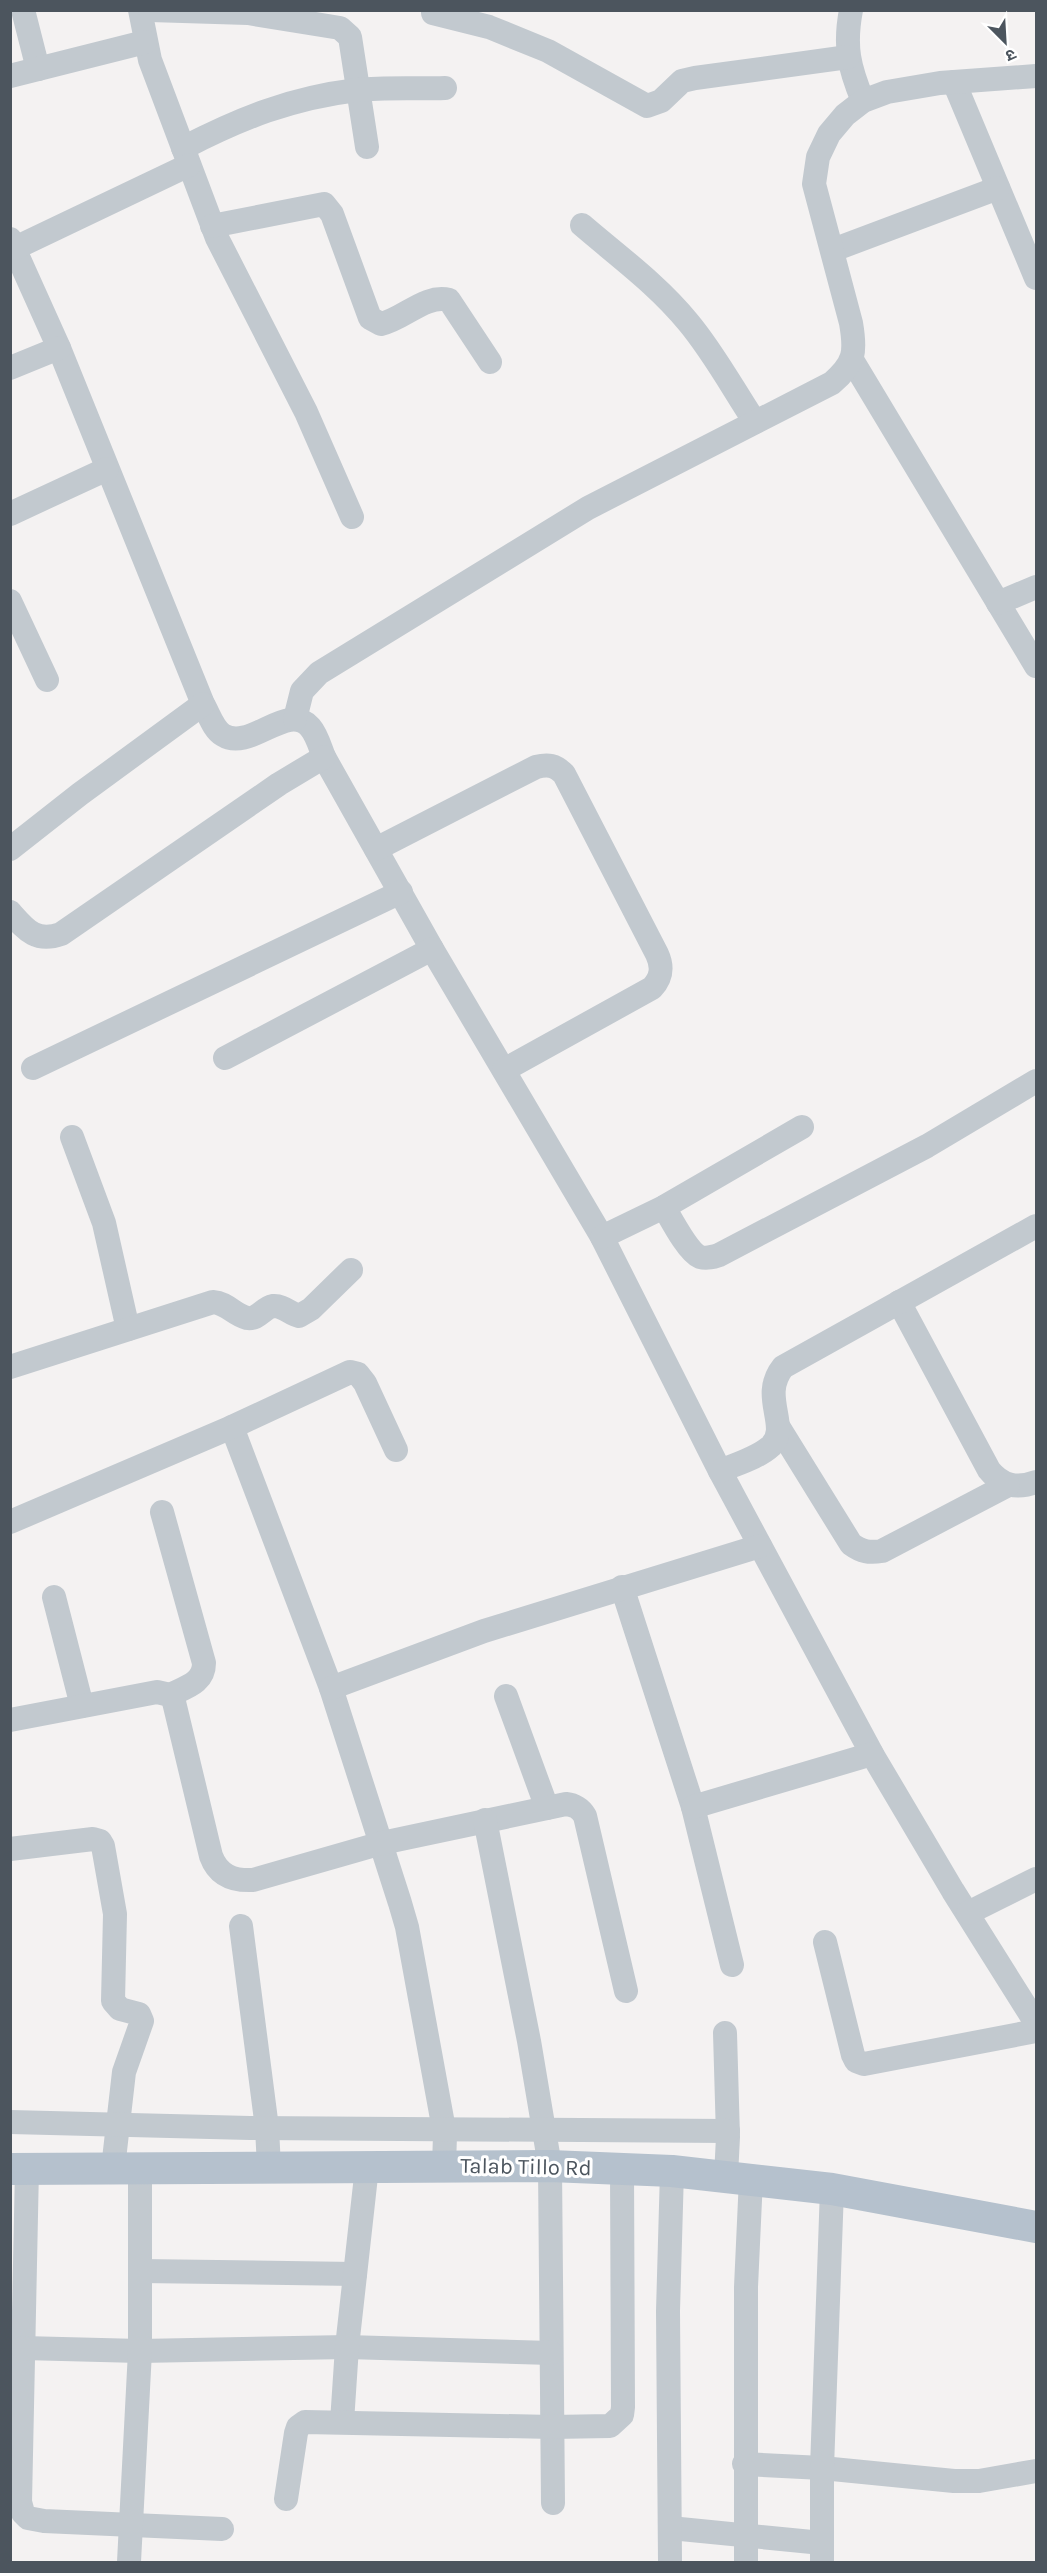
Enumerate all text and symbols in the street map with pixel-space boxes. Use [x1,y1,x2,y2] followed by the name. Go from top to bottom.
[975,12,1035,72] north arrow
[1002,45,1019,66] text: उ
[460,2153,592,2181] street label: Talab Tillo Rd

